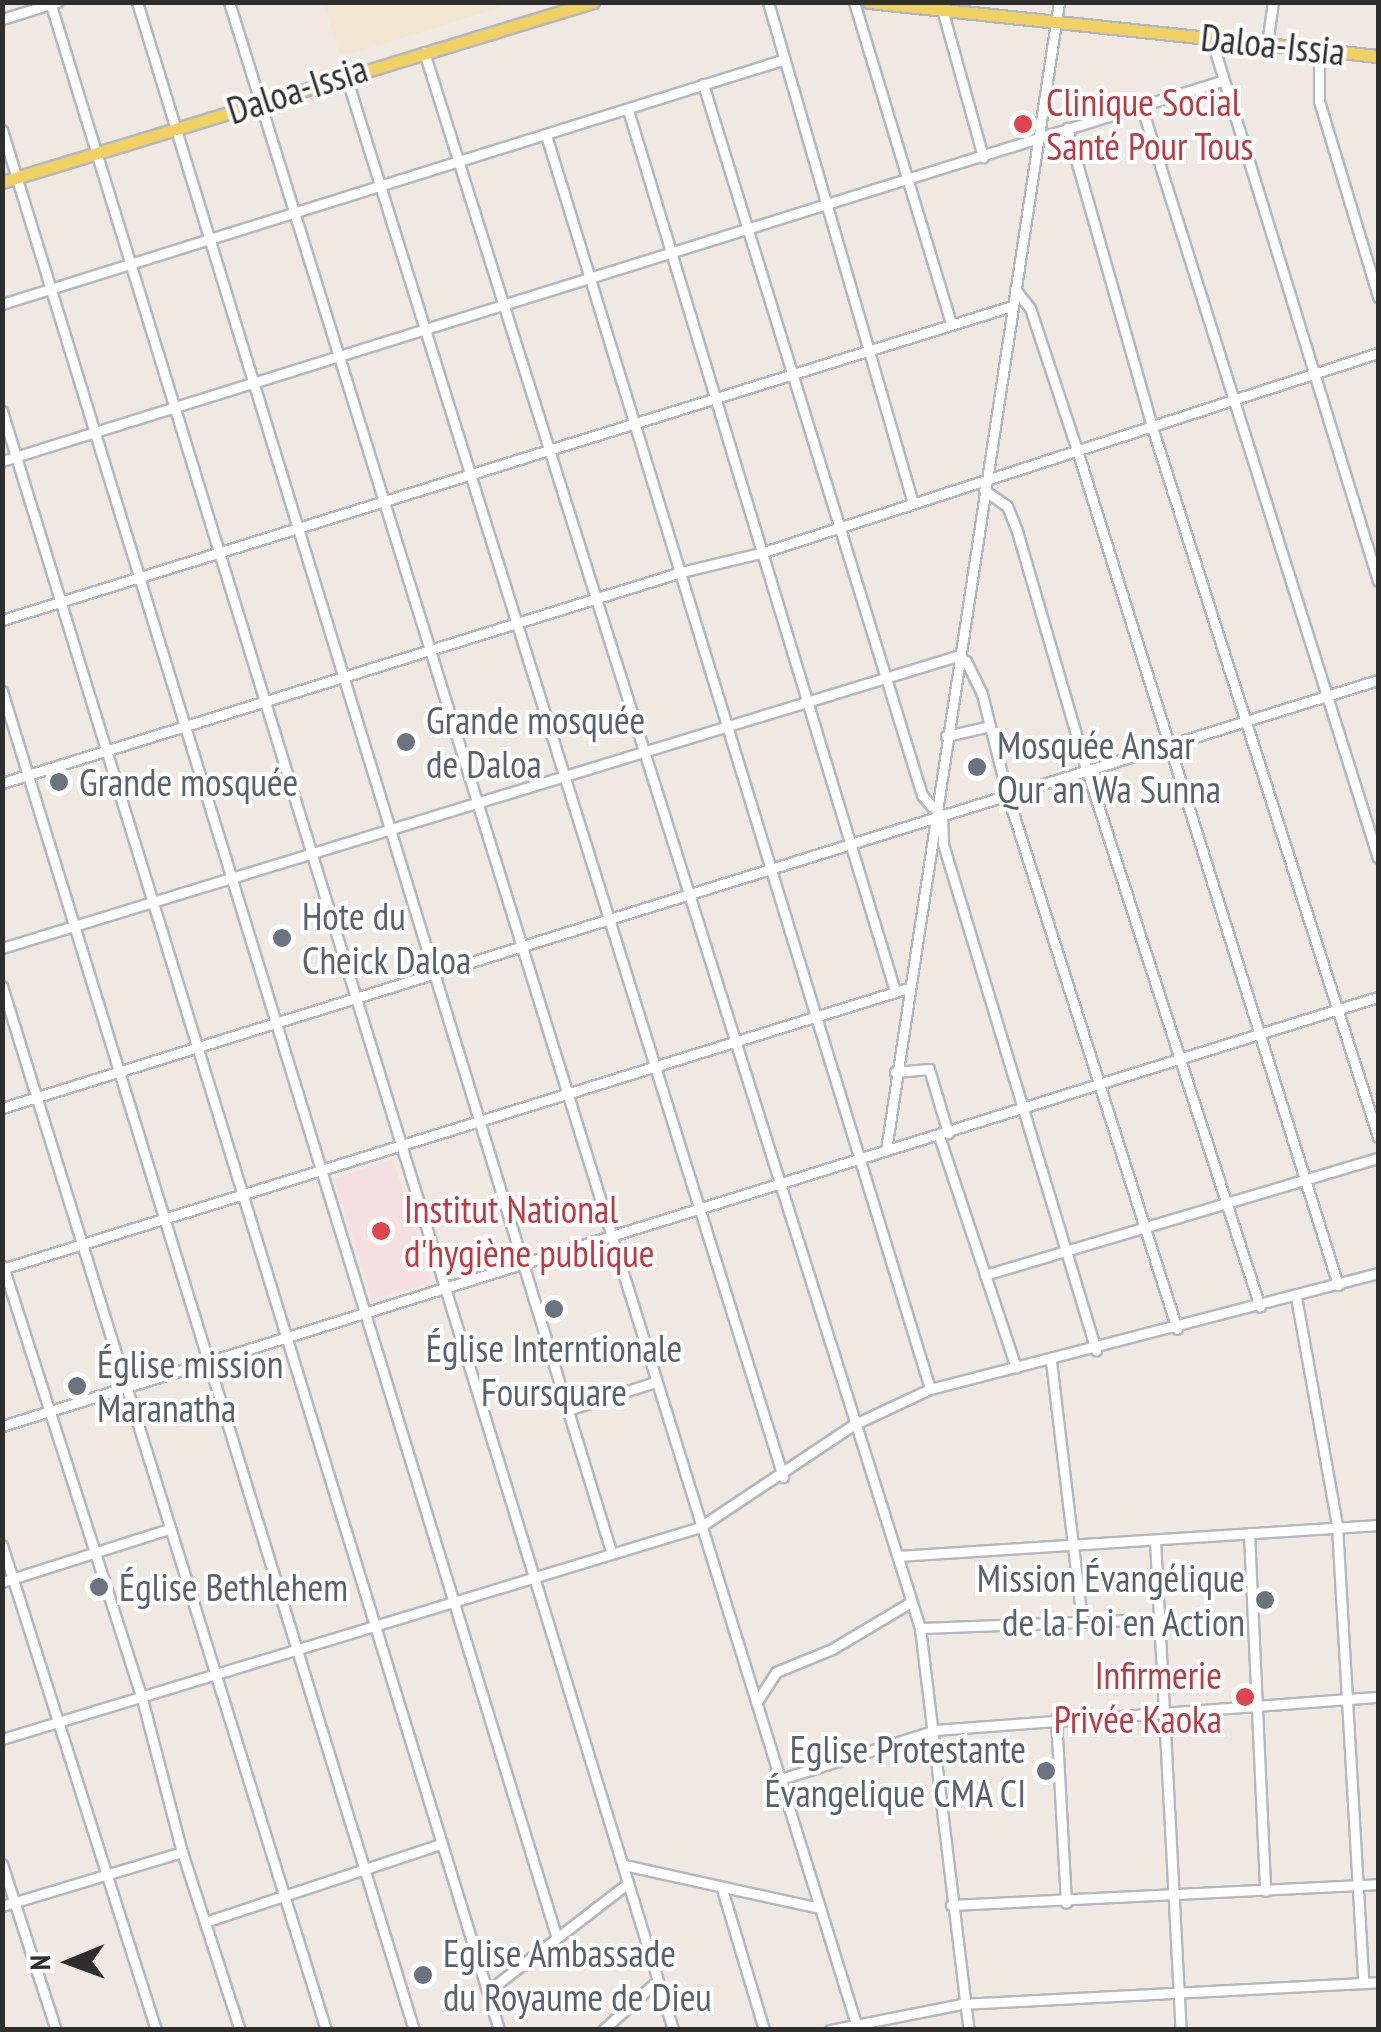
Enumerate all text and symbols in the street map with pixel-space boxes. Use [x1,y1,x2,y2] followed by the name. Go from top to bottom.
[1199,14,1347,74] street label: Daloa-Issia
[221,45,373,133] street label: Daloa-Issia
[1046,79,1254,168] place label: Clinique Social Santé Pour Tous
[1010,111,1036,137] marker: Clinique Social Santé Pour Tous
[426,697,645,786] place label: Grande mosquée de Daloa
[997,722,1222,812] place label: Mosquée Ansar Qur an Wa Sunna
[395,731,417,753] marker: Grande mosquée de Daloa
[966,756,988,778] marker: Mosquée Ansar Qur an Wa Sunna
[79,759,298,805] place label: Grande mosquée
[48,771,70,793] marker: Grande mosquée
[302,893,472,982] place label: Hote du Cheick Daloa
[271,927,293,949] marker: Hote du Cheick Daloa
[404,1186,654,1276] place label: Institut National d'hygiène publique
[368,1218,394,1244] marker: Institut National d'hygiène publique
[543,1298,565,1320] marker: Église Interntionale Foursquare
[426,1325,682,1415] place label: Église Interntionale Foursquare
[97,1341,283,1430] place label: Église mission Maranatha
[66,1375,88,1397] marker: Église mission Maranatha
[977,1555,1245,1645] place label: Mission Évangélique de la Foi en Action
[119,1564,348,1610] place label: Église Bethlehem
[88,1576,110,1598] marker: Église Bethlehem
[1254,1589,1276,1611] marker: Mission Évangélique de la Foi en Action
[1054,1652,1222,1742] place label: Infirmerie Privée Kaoka
[1232,1684,1258,1710] marker: Infirmerie Privée Kaoka
[763,1726,1026,1816] place label: Eglise Protestante Évangelique CMA CI
[1035,1760,1057,1782] marker: Eglise Protestante Évangelique CMA CI
[20,1912,120,2012] north arrow
[443,1930,712,2020] place label: Eglise Ambassade du Royaume de Dieu
[21,1955,58,1970] text: N
[412,1964,434,1986] marker: Eglise Ambassade du Royaume de Dieu

